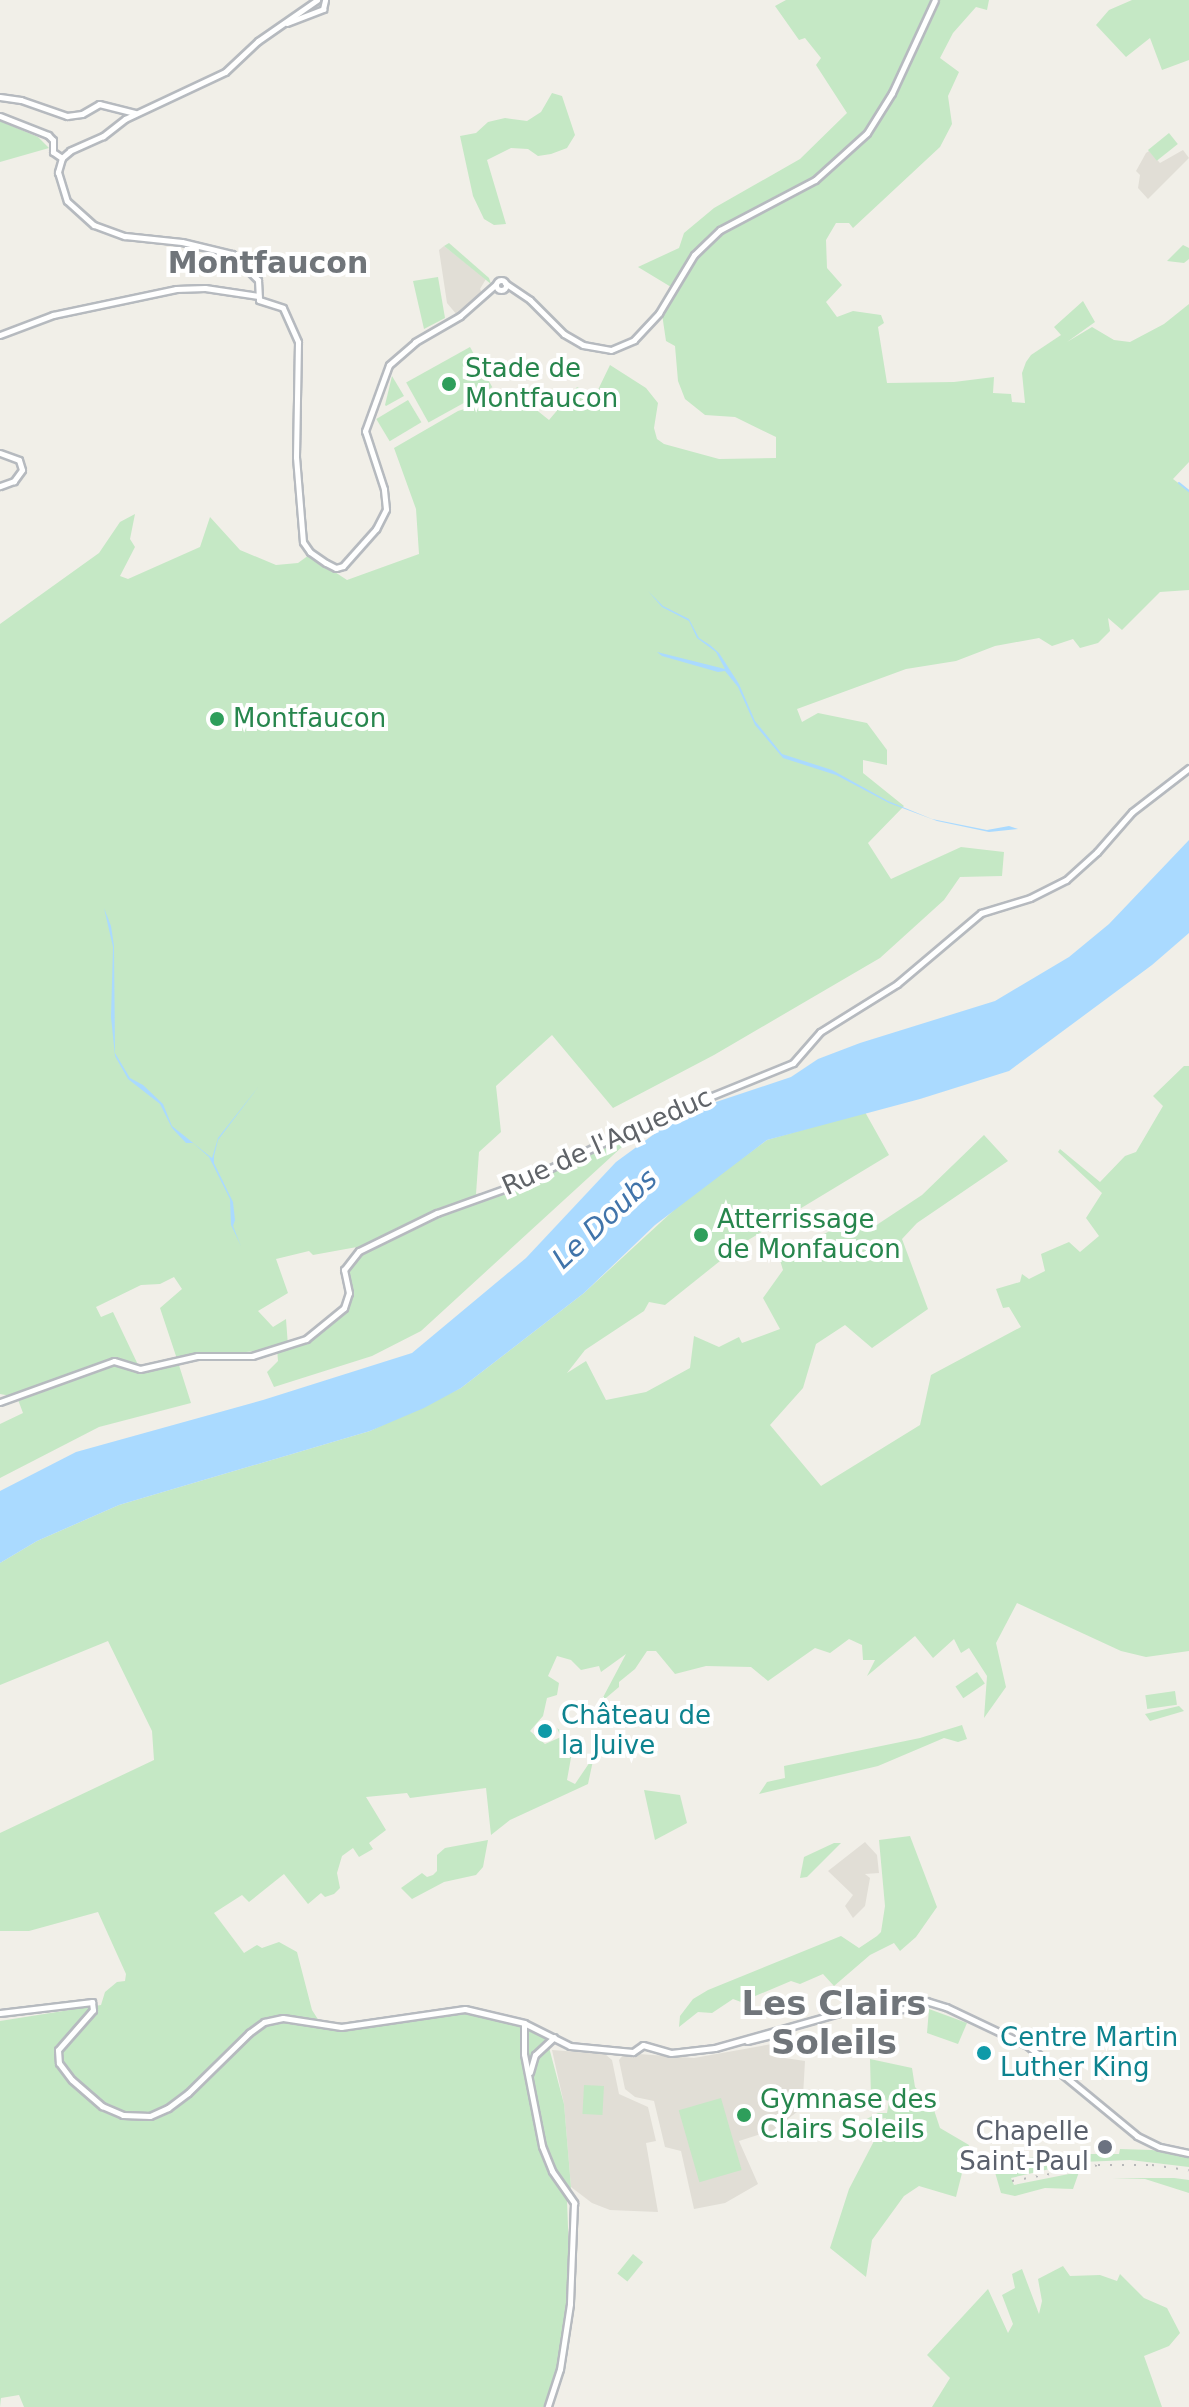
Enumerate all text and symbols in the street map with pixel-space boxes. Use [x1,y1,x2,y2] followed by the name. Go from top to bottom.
[168,245,368,281] district label: Montfaucon
[465,353,618,414] place label: Stade de Montfaucon
[440,375,458,393] marker: Stade de Montfaucon
[233,703,386,735] place label: Montfaucon
[208,710,226,728] marker: Montfaucon
[497,1082,717,1202] street label: Rue de l'Aqueduc
[546,1162,664,1276] water label: Le Doubs
[717,1204,901,1266] place label: Atterrissage de Monfaucon
[692,1226,710,1244] marker: Atterrissage de Monfaucon
[561,1700,711,1762] place label: Château de la Juive
[536,1722,554,1740] marker: Château de la Juive
[741,1983,927,2062] district label: Les Clairs Soleils
[1000,2022,1178,2084] place label: Centre Martin Luther King
[975,2044,993,2062] marker: Centre Martin Luther King
[760,2084,937,2146] place label: Gymnase des Clairs Soleils
[735,2106,753,2124] marker: Gymnase des Clairs Soleils
[959,2116,1089,2178] place label: Chapelle Saint-Paul
[1096,2138,1114,2156] marker: Chapelle Saint-Paul

